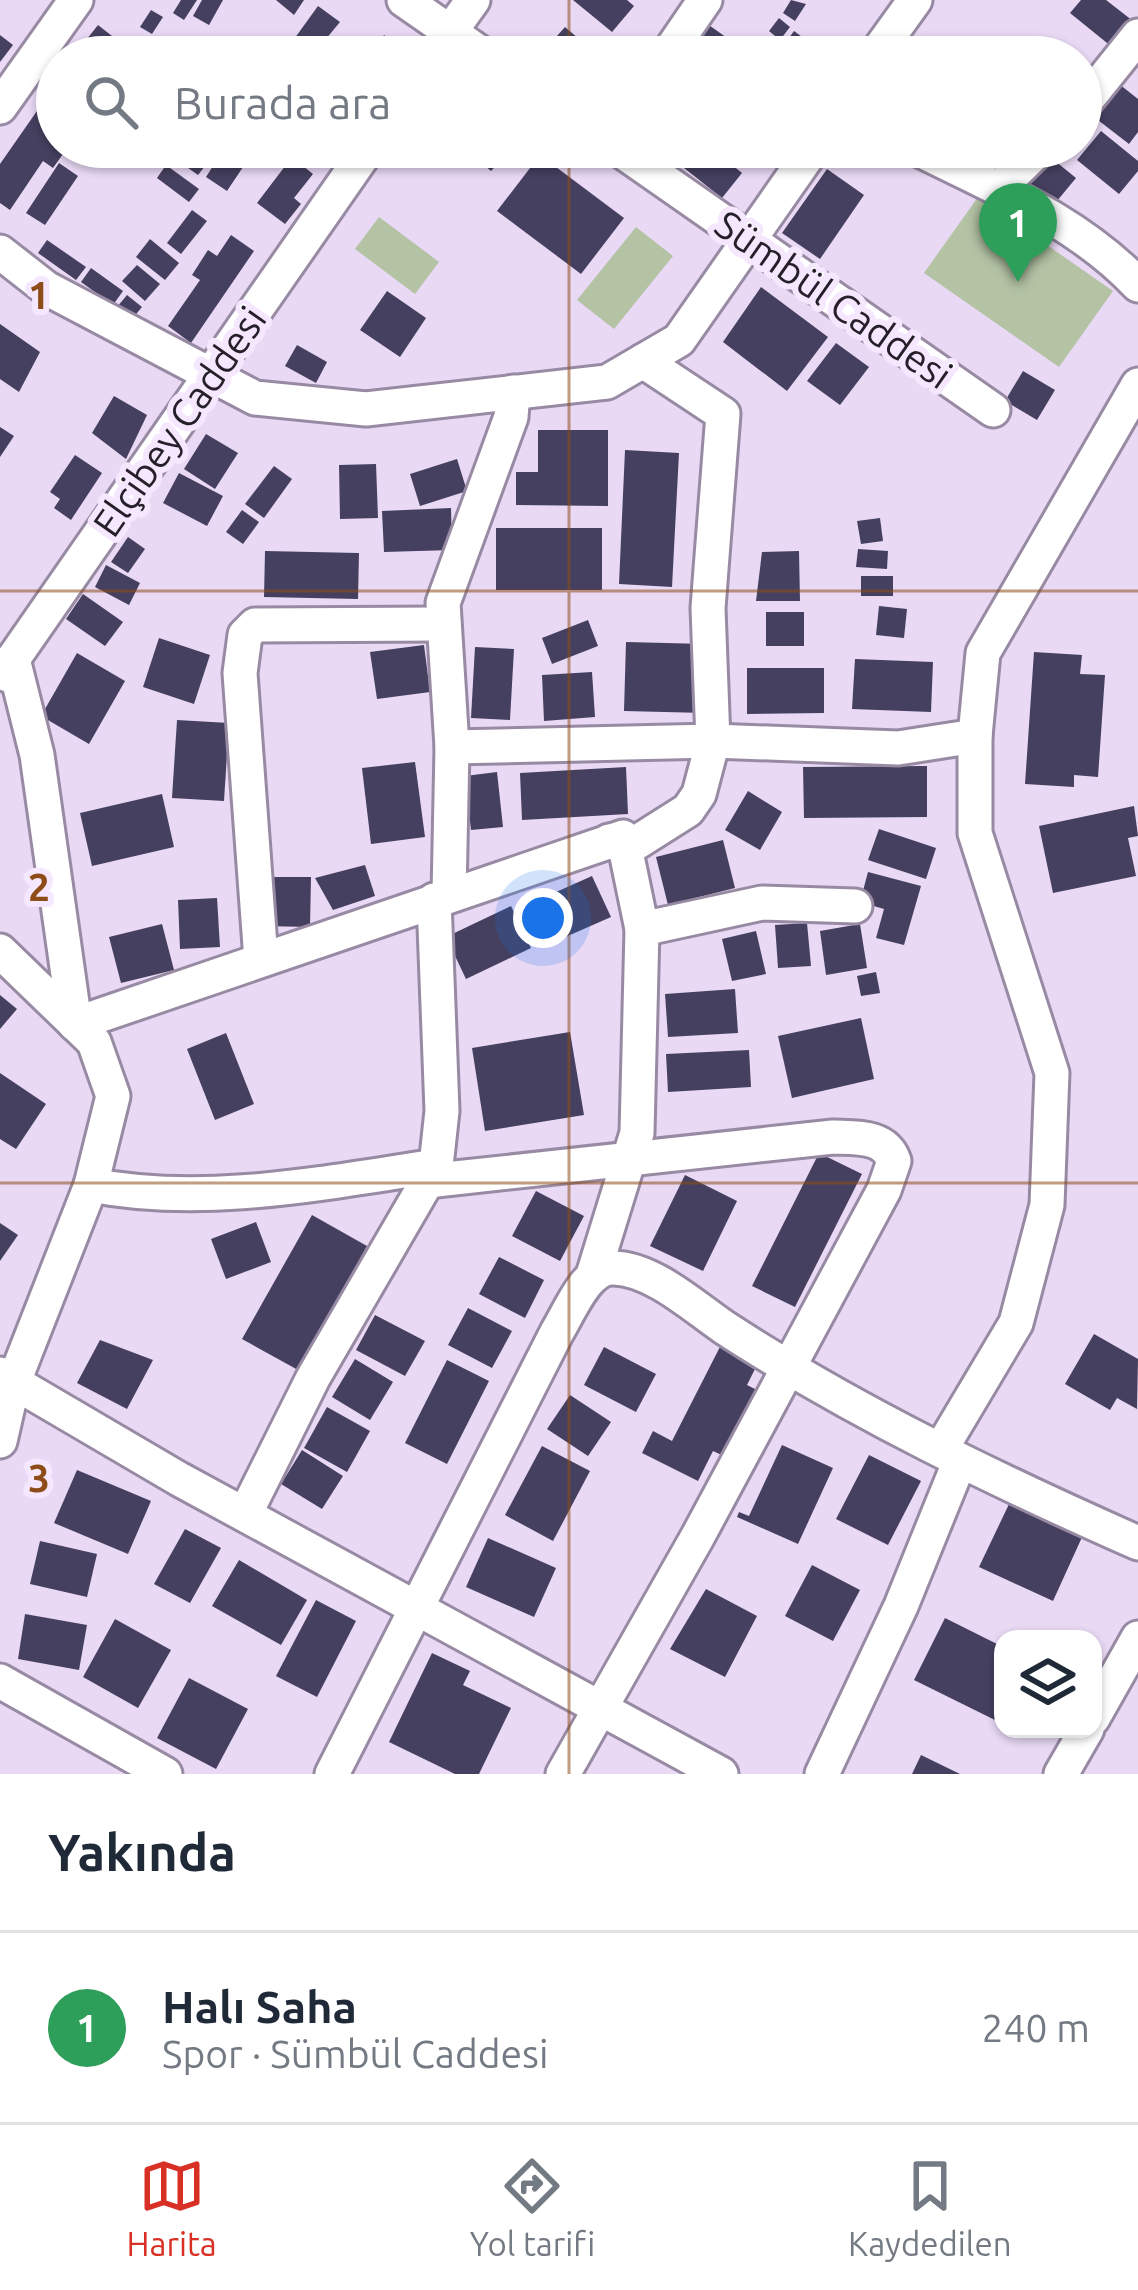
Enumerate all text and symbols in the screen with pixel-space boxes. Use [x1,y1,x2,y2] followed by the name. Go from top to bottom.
[36,36,1102,168] search box
[78,69,144,135] icon: search
[174,77,391,128] text: Burada ara
[979,183,1057,282] pin: 1
[708,202,960,396] street label: Sümbül Caddesi
[28,273,50,316] text: 1
[84,298,274,544] street label: Elçibey Caddesi
[28,865,50,908] text: 2
[513,888,573,948] your location
[28,1456,50,1499] text: 3
[994,1630,1102,1738] map controls
[994,1630,1102,1738] button: layers
[48,1823,236,1881] text: Yakında
[162,1981,357,2032] text: Halı Saha
[76,2006,98,2049] text: 1
[981,2006,1090,2049] text: 240 m
[162,2032,548,2075] text: Spor · Sümbül Caddesi
[126,2153,217,2262] tab: Harita
[470,2153,595,2262] tab: Yol tarifi
[848,2153,1012,2262] tab: Kaydedilen

